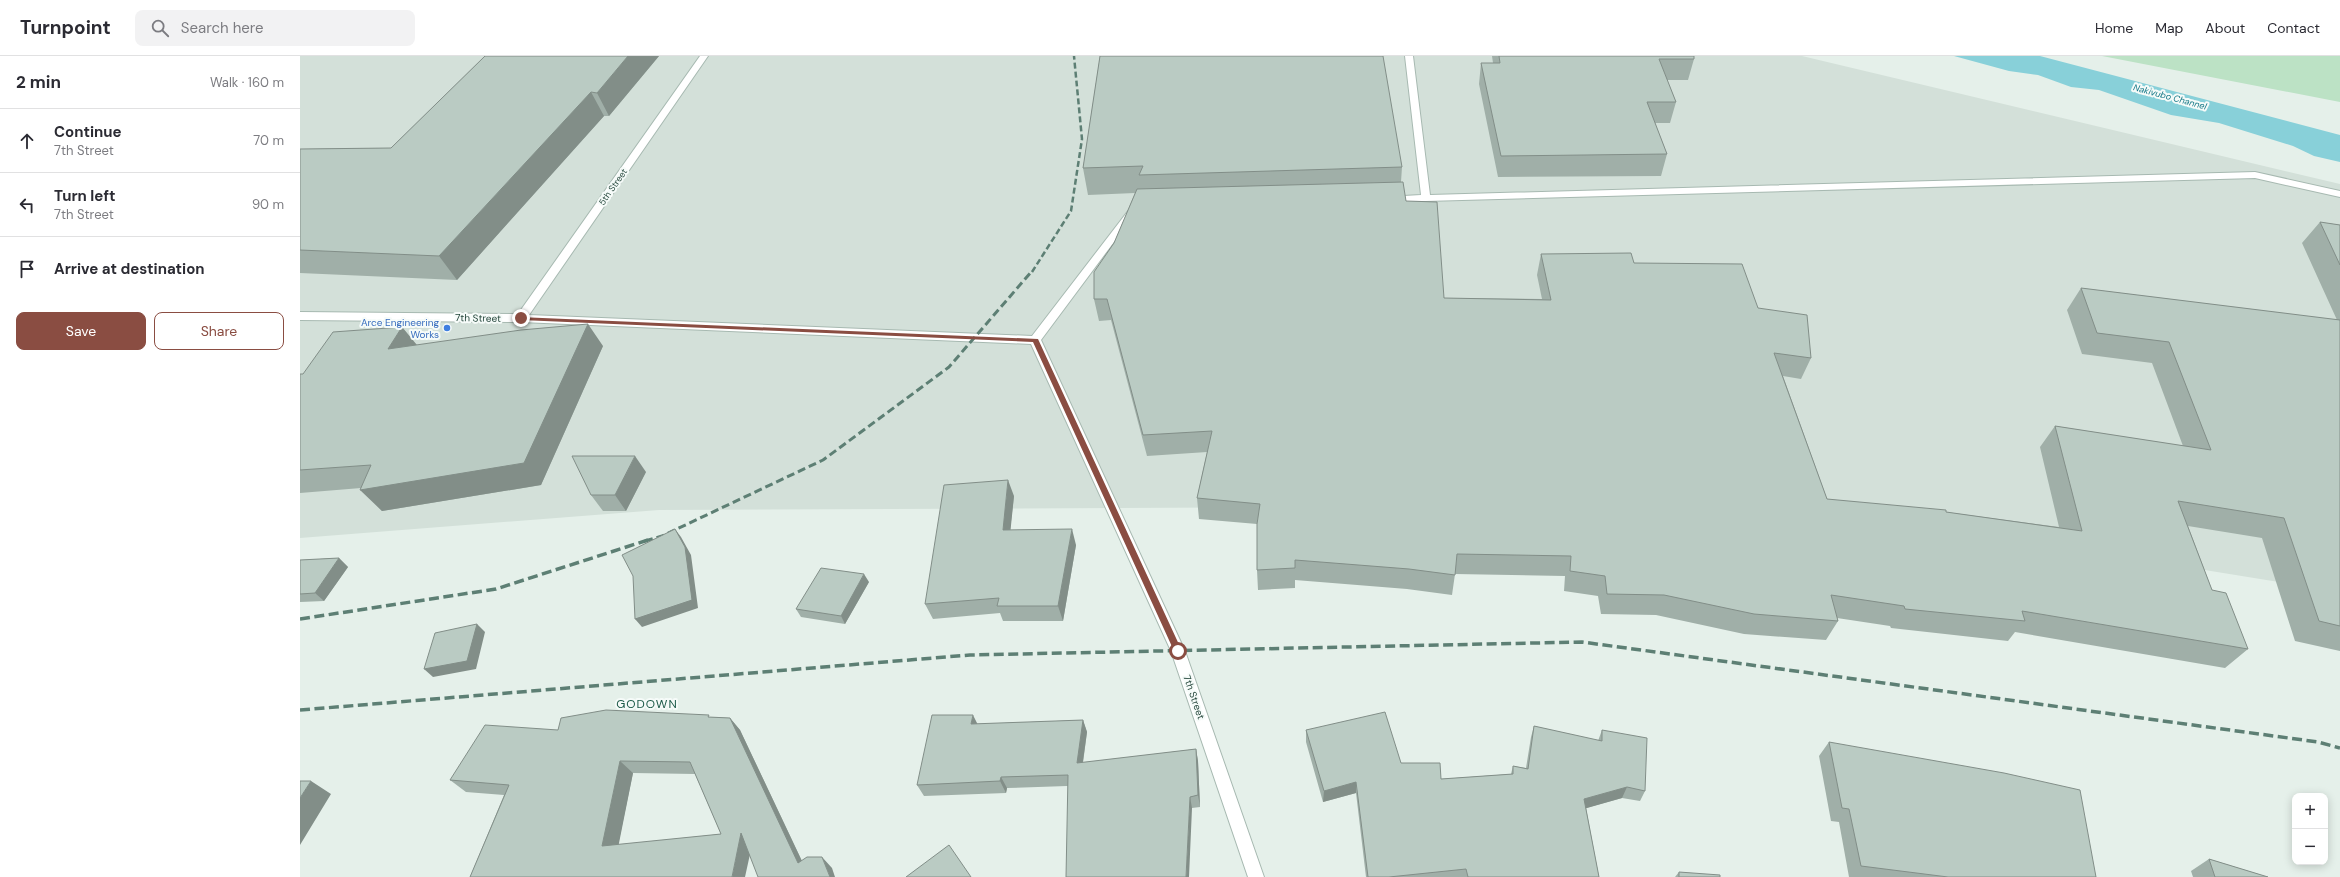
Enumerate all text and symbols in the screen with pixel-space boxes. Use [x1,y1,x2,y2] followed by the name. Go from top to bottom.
[135,10,415,46] search box
[20,15,111,40] text: Turnpoint
[149,17,171,39] icon: search
[181,18,264,38] text: Search here
[2095,19,2133,37] text: Home
[2155,19,2183,37] text: Map
[2205,19,2245,37] text: About
[2267,19,2320,37] text: Contact
[16,71,61,93] text: 2 min
[210,74,284,91] text: Walk · 160 m
[2132,81,2209,113] water label: Nakivubo Channel
[54,122,122,142] text: Continue
[16,130,38,152] icon: ahead
[253,132,284,149] text: 70 m
[54,142,114,159] text: 7th Street
[596,166,630,208] street label: 5th Street
[54,186,115,206] text: Turn left
[16,194,38,216] icon: left
[252,196,284,213] text: 90 m
[54,206,114,223] text: 7th Street
[16,258,38,280] icon: arrive
[54,259,205,279] text: Arrive at destination
[512,309,530,327] route end
[455,311,501,325] street label: 7th Street
[16,312,146,350] button: Save
[154,312,284,350] button: Share
[361,316,439,341] place label: Arce Engineering Works
[442,323,452,333] marker: Arce Engineering Works
[1169,642,1187,660] route start
[1180,673,1208,721] street label: 7th Street
[616,696,678,712] district label: GODOWN
[2292,793,2328,865] map controls
[2292,793,2328,829] button: +
[2292,829,2328,865] button: −

